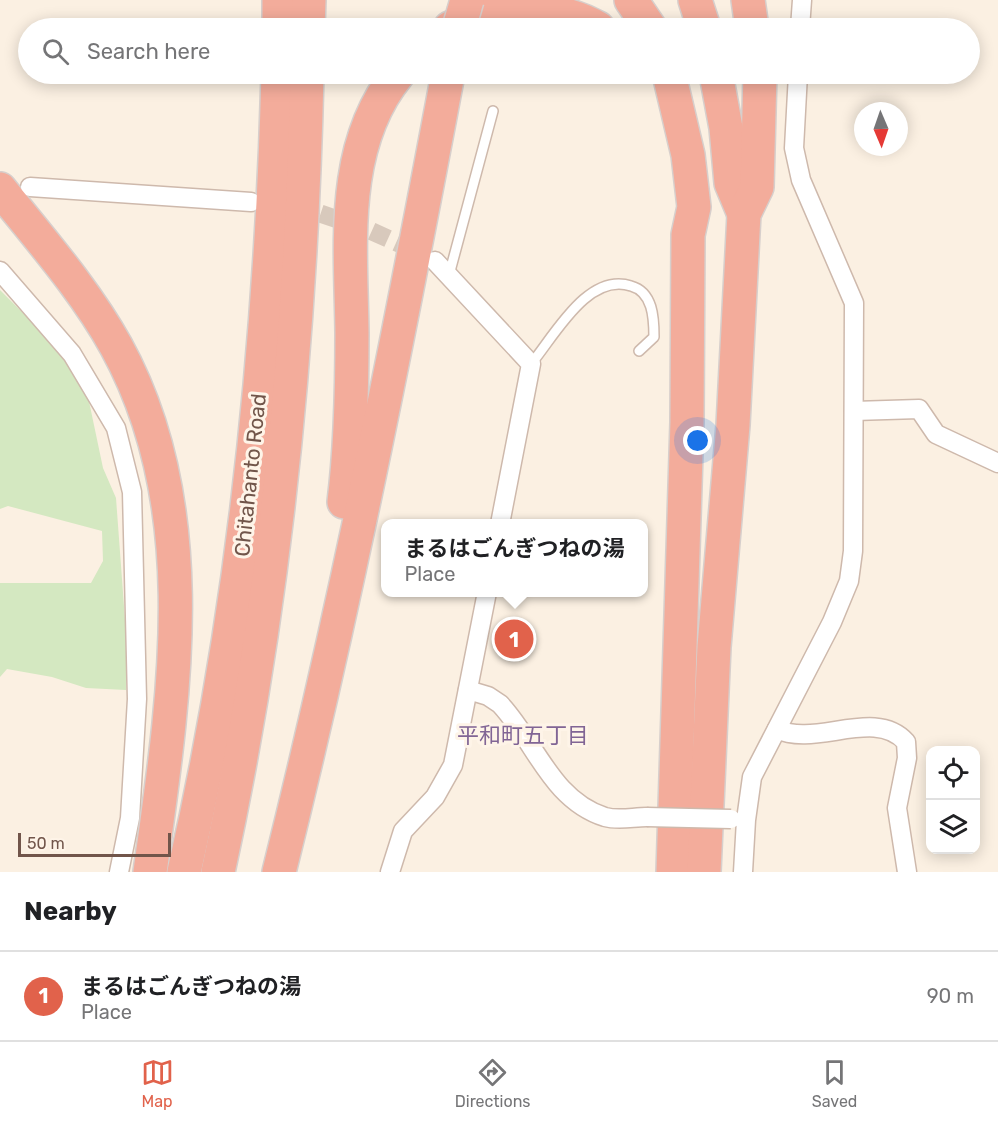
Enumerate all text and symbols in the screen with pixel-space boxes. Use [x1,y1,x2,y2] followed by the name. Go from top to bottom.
[18,18,980,84] search box
[39,35,72,68] icon: search
[87,38,210,65] text: Search here
[854,102,908,156] north arrow
[229,392,271,558] street label: Chitahanto Road
[683,426,712,455] your location
[381,519,648,597] popup
[404,535,625,562] text: まるはごんぎつねの湯
[404,562,455,586] text: Place
[494,616,534,662] pin: 1
[457,722,589,749] district label: 平和町五丁目
[926,746,980,854] map controls
[926,746,980,800] button: locate
[926,800,980,854] button: layers
[18,830,171,858] scale bar
[27,834,65,853] text: 50 m
[24,896,117,927] text: Nearby
[81,973,301,1000] text: まるはごんぎつねの湯
[39,984,48,1008] text: 1
[927,984,974,1008] text: 90 m
[81,1000,132,1024] text: Place
[141,1056,174,1111] tab: Map
[455,1056,531,1111] tab: Directions
[812,1056,857,1111] tab: Saved

